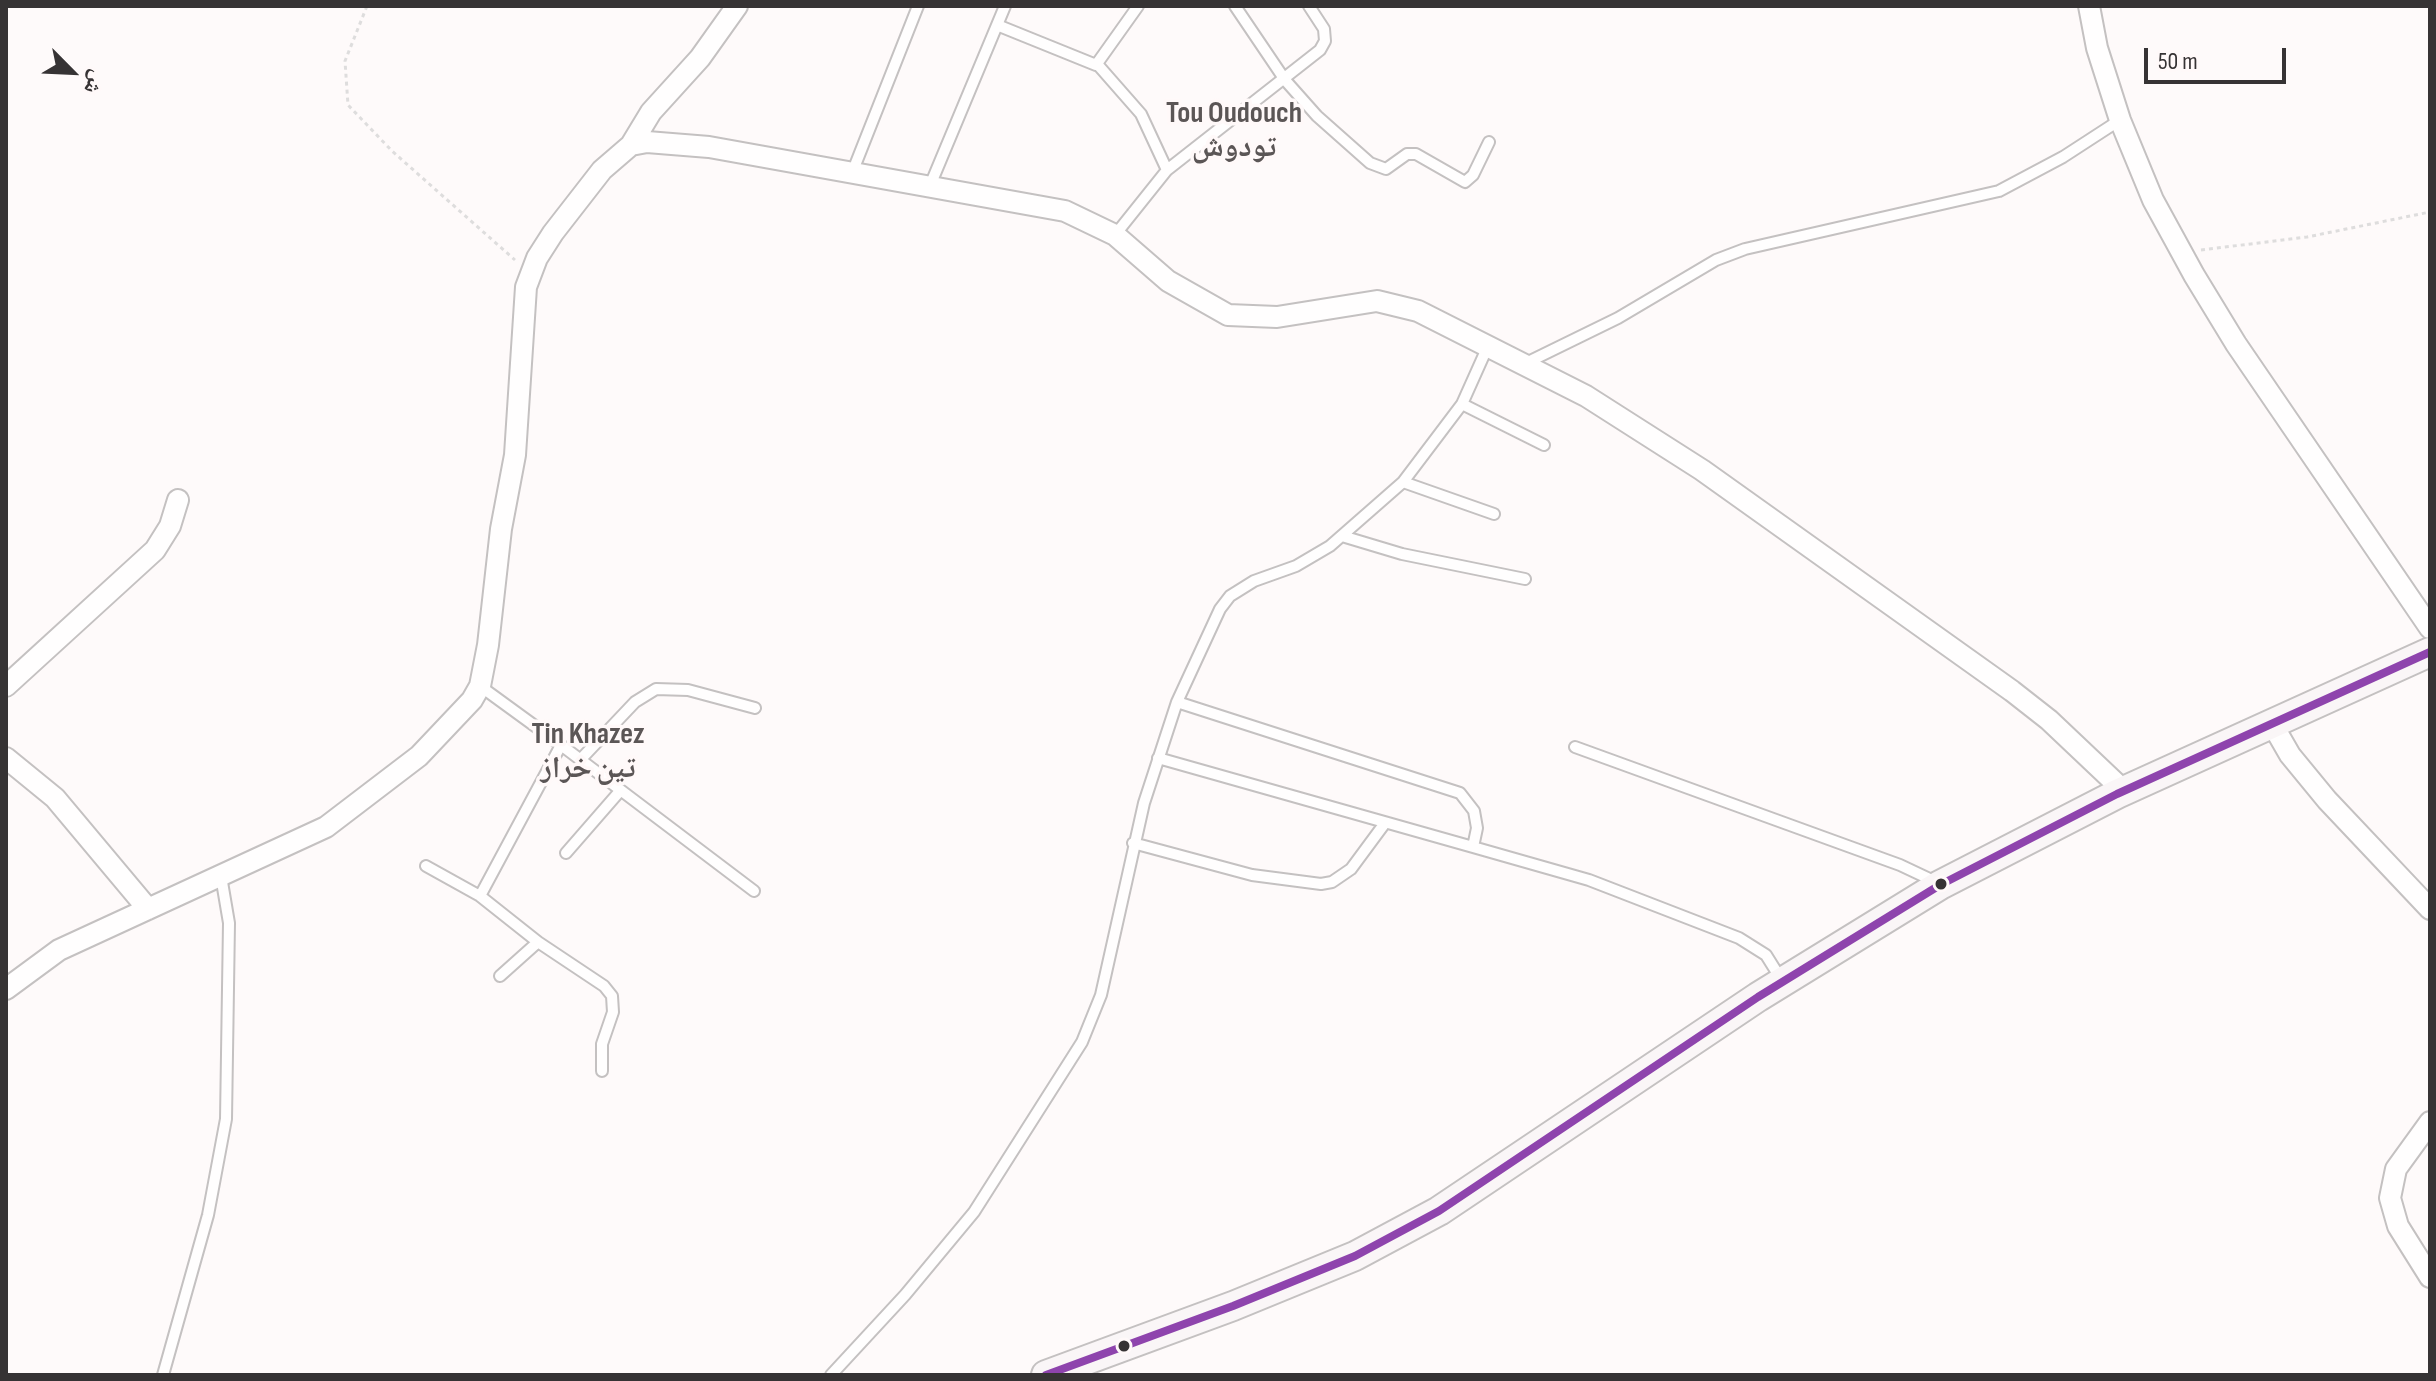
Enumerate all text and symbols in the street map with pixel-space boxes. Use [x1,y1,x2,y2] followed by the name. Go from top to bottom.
[32,32,112,112] north arrow
[2148,32,2290,82] scale bar
[2158,47,2198,76] text: 50 m
[77,66,111,98] text: ش
[1166,96,1302,166] district label: Tou Oudouch تودوش
[532,717,644,788] district label: Tin Khazez تين خراز
[1933,876,1949,892] unlabelled marker
[1116,1338,1132,1354] unlabelled marker

